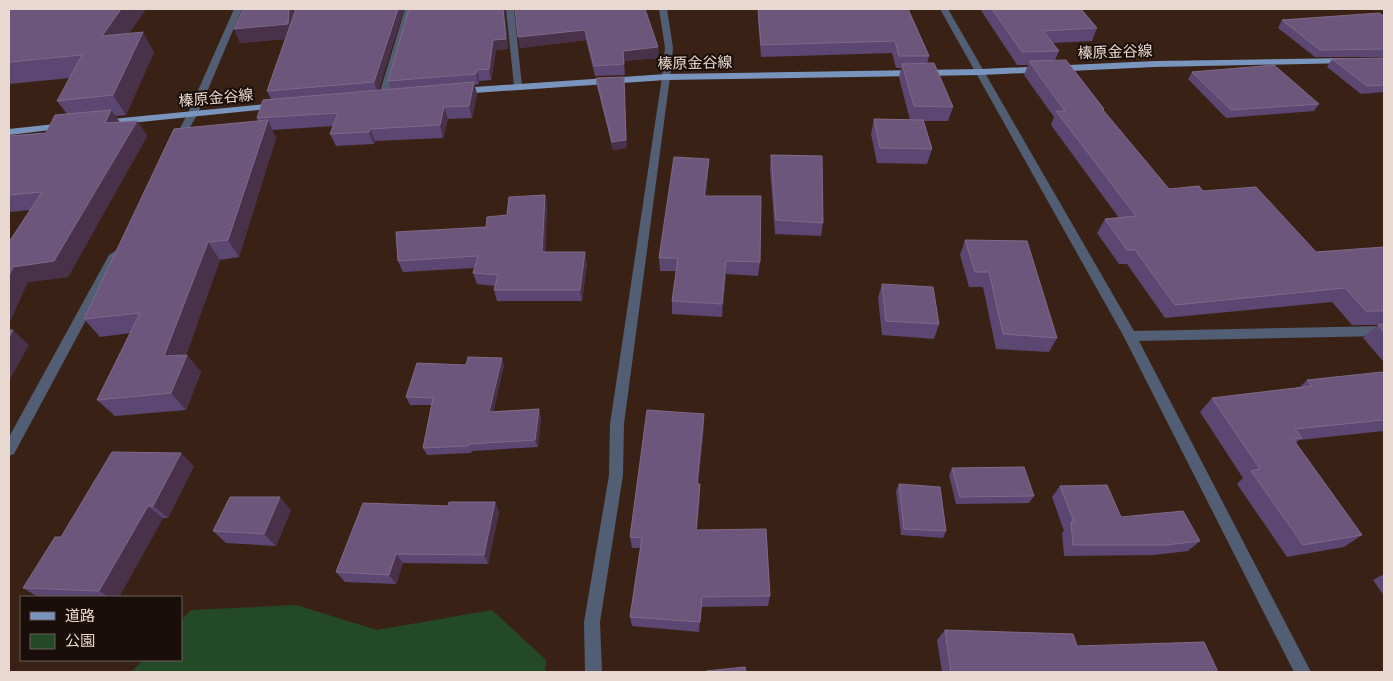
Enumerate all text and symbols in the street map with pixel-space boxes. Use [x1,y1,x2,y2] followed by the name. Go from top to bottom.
[1077,42,1153,62] street label: 榛原金谷線
[657,53,733,73] street label: 榛原金谷線
[178,86,254,110] street label: 榛原金谷線
[20,596,182,661] legend
[65,607,95,625] text: 道路
[65,632,95,650] text: 公園

